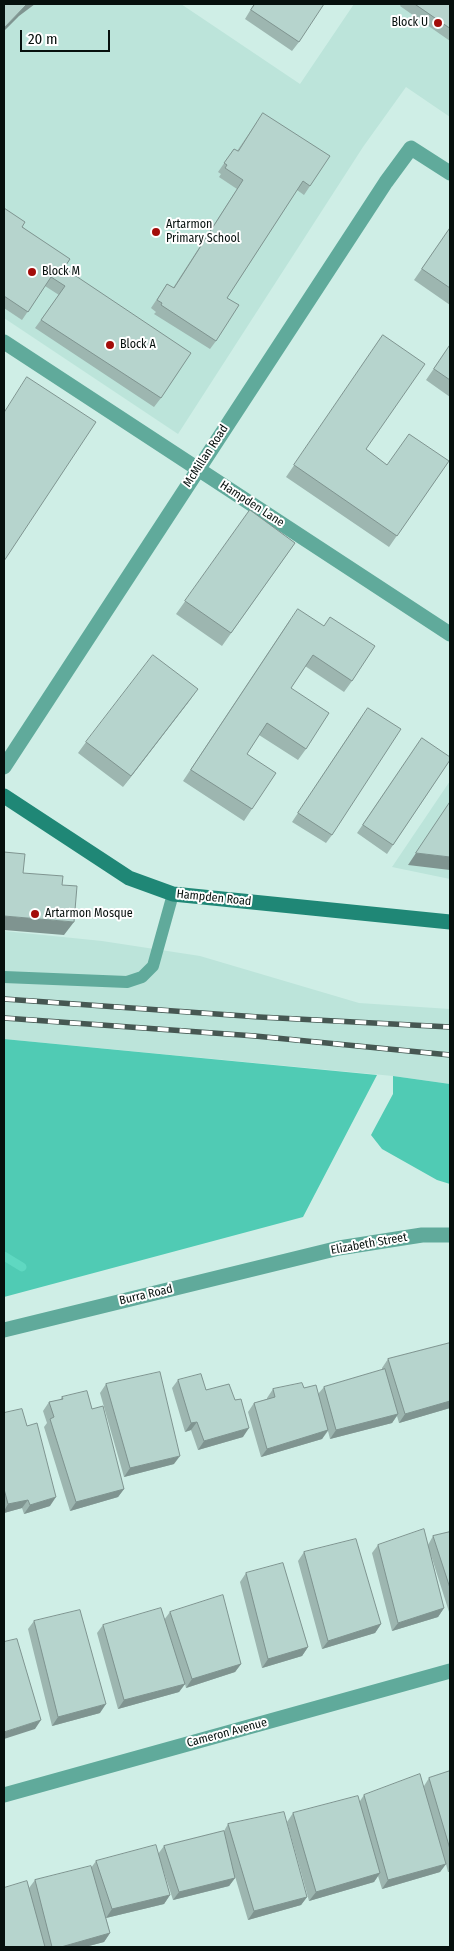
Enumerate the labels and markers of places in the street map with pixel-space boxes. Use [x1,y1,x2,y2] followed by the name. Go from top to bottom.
[391,16,428,30] place label: Block U
[432,17,444,29] marker: Block U
[166,218,240,246] place label: Artarmon Primary School
[150,226,162,238] marker: Artarmon Primary School
[42,265,80,279] place label: Block M
[26,266,38,278] marker: Block M
[120,338,156,352] place label: Block A
[104,339,116,351] marker: Block A
[45,907,133,921] place label: Artarmon Mosque
[29,908,41,920] marker: Artarmon Mosque

